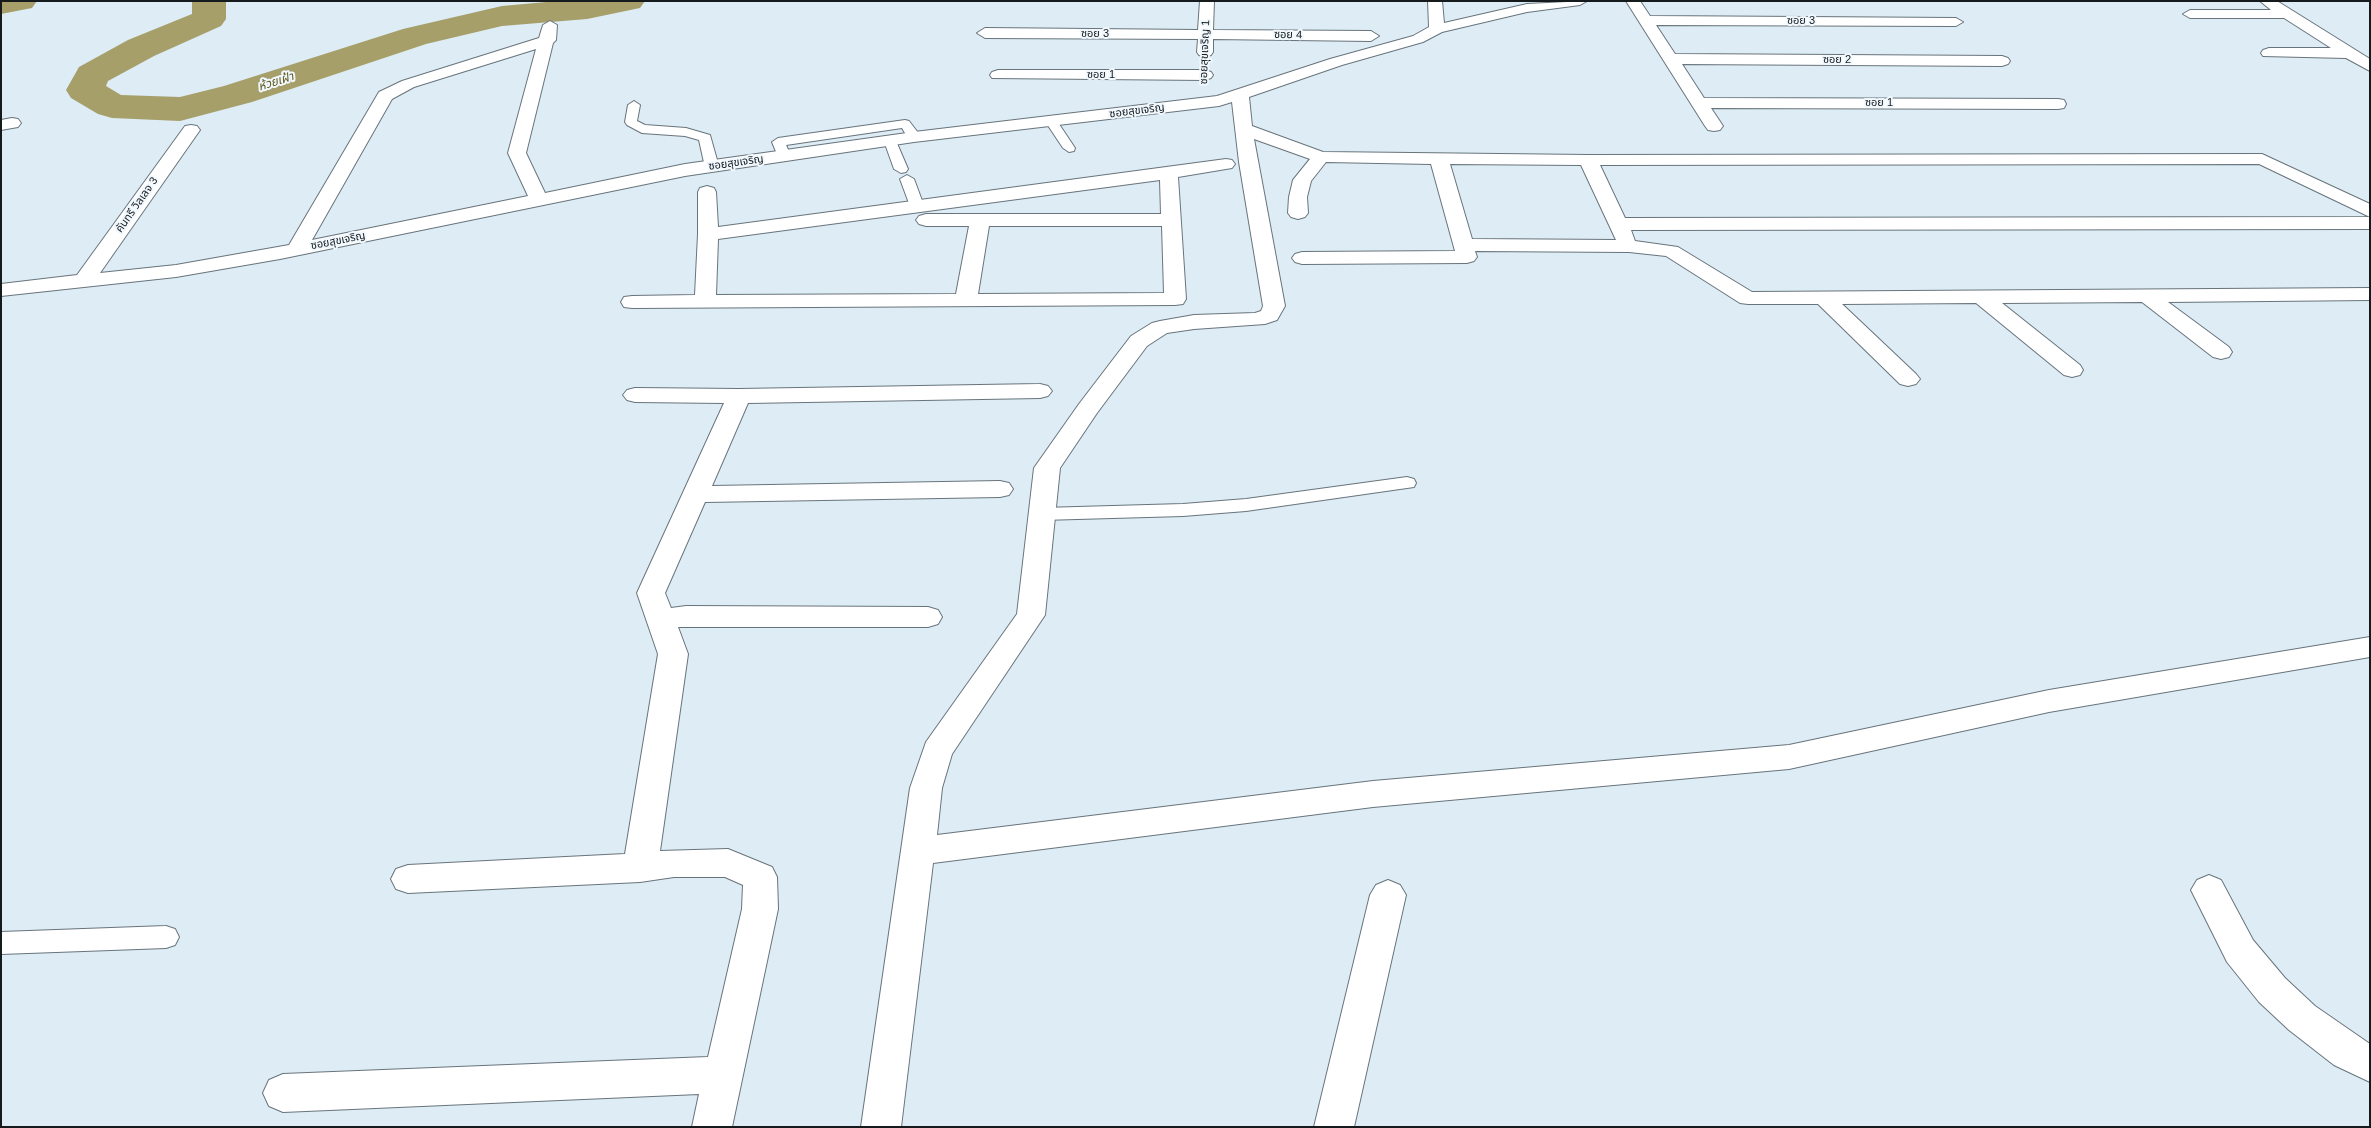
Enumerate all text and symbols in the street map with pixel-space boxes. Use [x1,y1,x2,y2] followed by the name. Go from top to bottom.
[1787,14,1815,28] street label: ซอย 3
[1197,19,1213,85] street label: ซอยสุขเจริญ 1
[1081,27,1109,41] street label: ซอย 3
[1274,28,1302,42] street label: ซอย 4
[1823,53,1851,67] street label: ซอย 2
[1087,68,1115,82] street label: ซอย 1
[257,70,295,94] water label: ห้วยเฝ้า
[1865,96,1893,110] street label: ซอย 1
[1109,101,1165,121] street label: ซอยสุขเจริญ
[708,153,764,173] street label: ซอยสุขเจริญ
[113,175,161,235] street label: คันทรี วิลเลจ 3
[310,229,366,253] street label: ซอยสุขเจริญ

